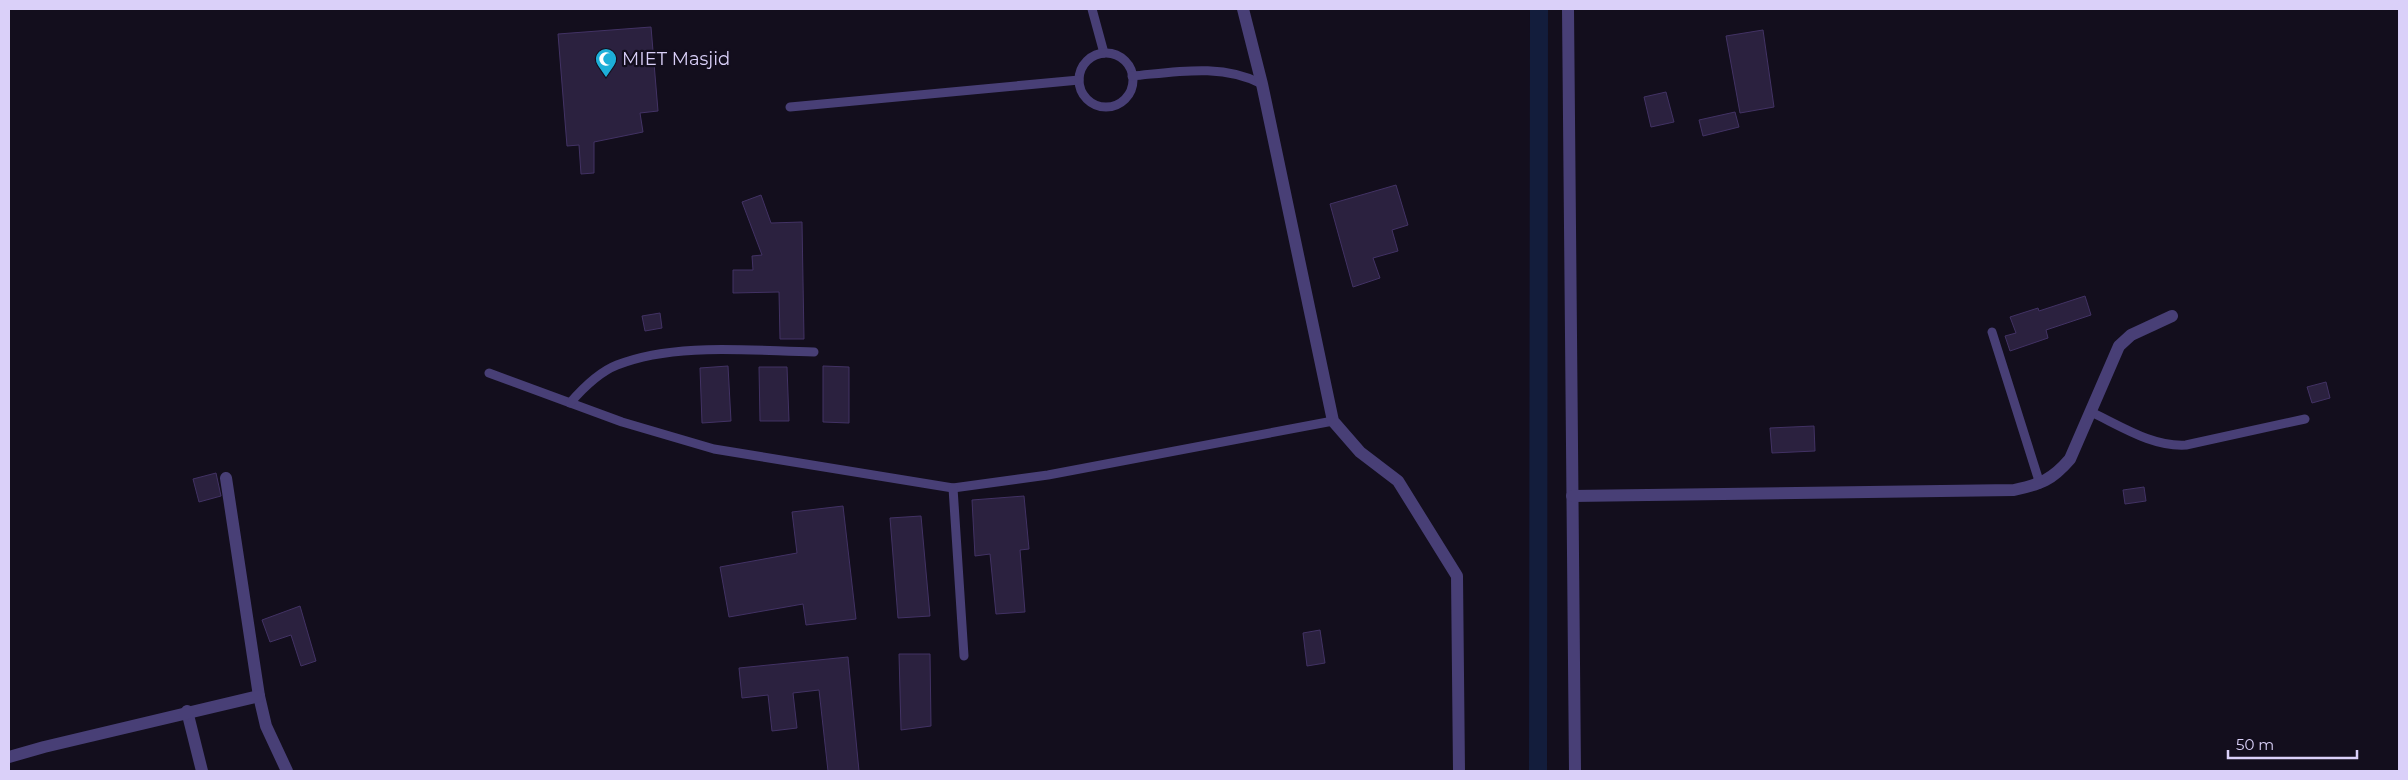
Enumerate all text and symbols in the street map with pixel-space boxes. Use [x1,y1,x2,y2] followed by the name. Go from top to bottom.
[594,47,618,78] mosque icon: MIET Masjid
[622,48,730,70] place label: MIET Masjid
[2228,728,2357,760] scale bar
[2236,735,2274,754] text: 50 m

